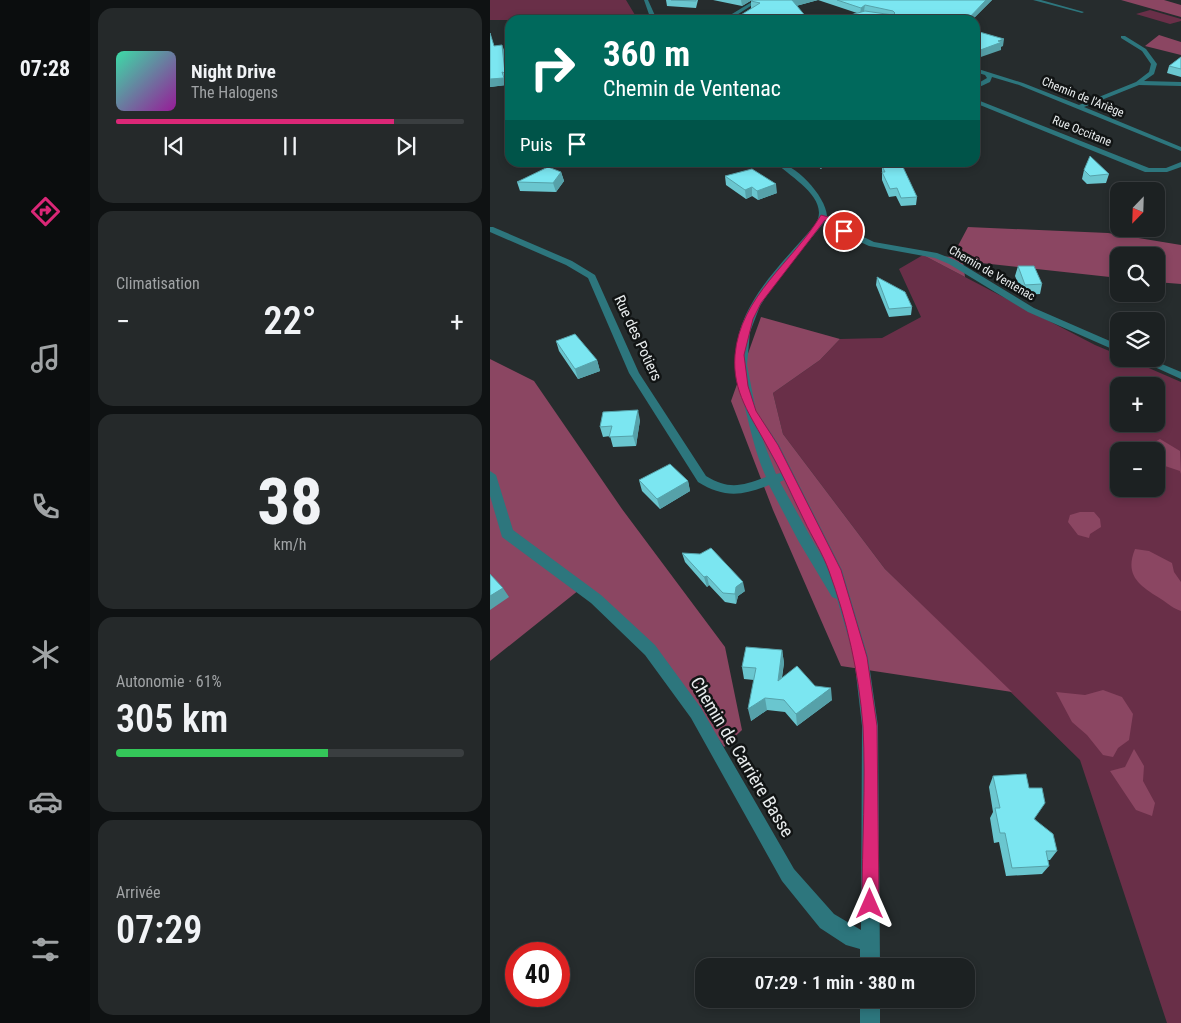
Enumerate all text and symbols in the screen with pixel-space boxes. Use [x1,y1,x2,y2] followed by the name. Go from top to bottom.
[603,34,690,75] text: 360 m
[520,35,585,100] icon: right
[20,56,70,81] text: 07:28
[191,60,276,83] text: Night Drive
[1040,74,1127,120] street label: Chemin de l'Ariège
[603,76,781,101] text: Chemin de Ventenac
[191,83,278,102] text: The Halogens
[1050,113,1114,149] street label: Rue Occitane
[563,130,591,158] icon: arrive
[160,132,188,160] icon: previous
[276,132,304,160] icon: pause
[392,132,420,160] icon: next
[520,133,553,156] text: Puis
[1110,182,1165,238] north arrow
[1110,182,1165,497] map controls
[28,194,63,229] icon: directions
[823,210,865,252] pin
[830,217,858,245] icon: arrive
[946,243,1038,304] street label: Chemin de Ventenac
[1110,247,1165,302] button: search
[116,274,200,293] text: Climatisation
[610,292,666,384] street label: Rue des Potiers
[264,299,316,343] text: 22°
[116,305,130,338] text: −
[450,305,464,338] text: +
[1110,312,1165,367] button: layers
[28,341,63,376] icon: music
[1110,377,1165,432] button: +
[1110,442,1165,497] button: −
[257,464,323,540] text: 38
[28,489,63,524] icon: phone
[274,535,306,554] text: km/h
[28,637,63,672] icon: climate
[116,672,222,691] text: Autonomie · 61%
[686,673,799,841] street label: Chemin de Carrière Basse
[116,697,228,741] text: 305 km
[28,784,63,819] icon: car
[843,877,895,929] position arrow
[116,883,160,902] text: Arrivée
[116,908,202,952] text: 07:29
[28,932,63,967] icon: filters
[505,942,570,1007] speed limit sign: 40
[755,971,915,994] text: 07:29 · 1 min · 380 m

